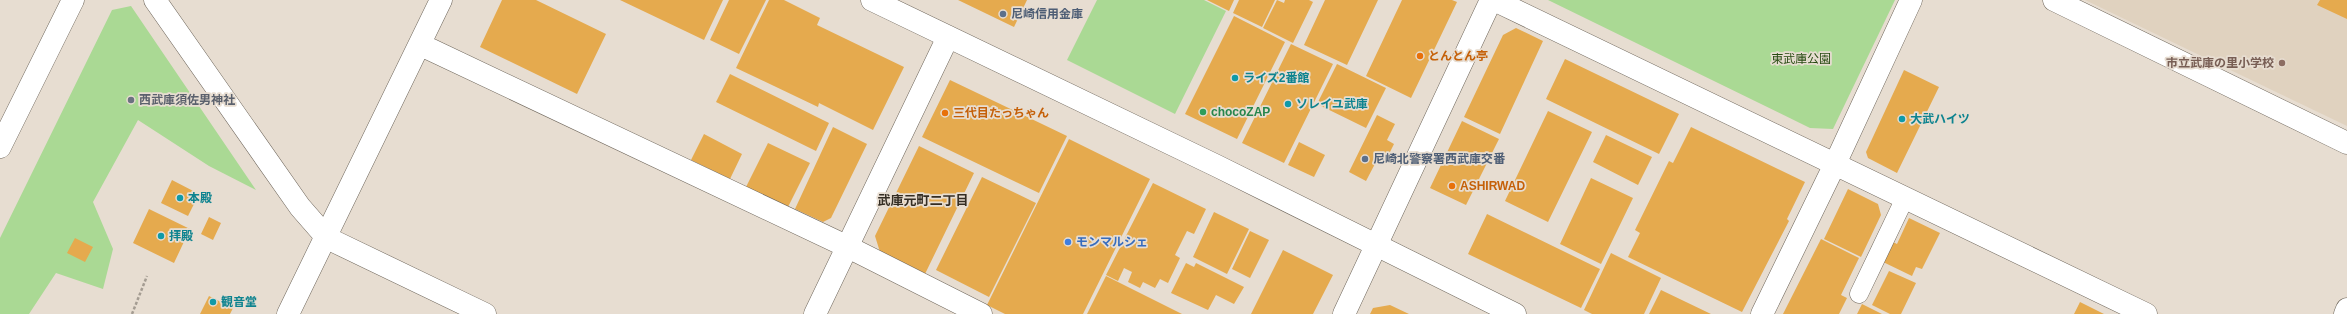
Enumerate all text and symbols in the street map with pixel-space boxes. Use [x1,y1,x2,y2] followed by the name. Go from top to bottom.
[1011,7,1083,21] place label: 尼崎信用金庫
[998,9,1008,19] marker: 尼崎信用金庫
[1428,49,1488,63] place label: とんとん亭
[1415,51,1425,61] marker: とんとん亭
[1771,52,1831,66] park label: 東武庫公園
[2166,56,2274,70] place label: 市立武庫の里小学校
[2277,58,2287,68] marker: 市立武庫の里小学校
[1243,71,1309,85] place label: ライズ2番館
[1230,73,1240,83] marker: ライズ2番館
[139,93,235,107] place label: 西武庫須佐男神社
[126,95,136,105] marker: 西武庫須佐男神社
[1296,97,1368,111] place label: ソレイユ武庫
[1283,99,1293,109] marker: ソレイユ武庫
[1211,105,1270,119] place label: chocoZAP
[953,106,1049,120] place label: 三代目たっちゃん
[1198,107,1208,117] marker: chocoZAP
[940,108,950,118] marker: 三代目たっちゃん
[1910,112,1970,126] place label: 大武ハイツ
[1897,114,1907,124] marker: 大武ハイツ
[1373,152,1506,166] place label: 尼崎北警察署西武庫交番
[1360,154,1370,164] marker: 尼崎北警察署西武庫交番
[1460,179,1525,193] place label: ASHIRWAD
[1447,181,1457,191] marker: ASHIRWAD
[188,191,212,205] place label: 本殿
[175,193,185,203] marker: 本殿
[877,193,969,208] district label: 武庫元町二丁目
[169,229,193,243] place label: 拝殿
[156,231,166,241] marker: 拝殿
[1076,235,1148,249] place label: モンマルシェ
[1063,237,1073,247] marker: モンマルシェ
[221,295,257,309] place label: 観音堂
[208,297,218,307] marker: 観音堂

